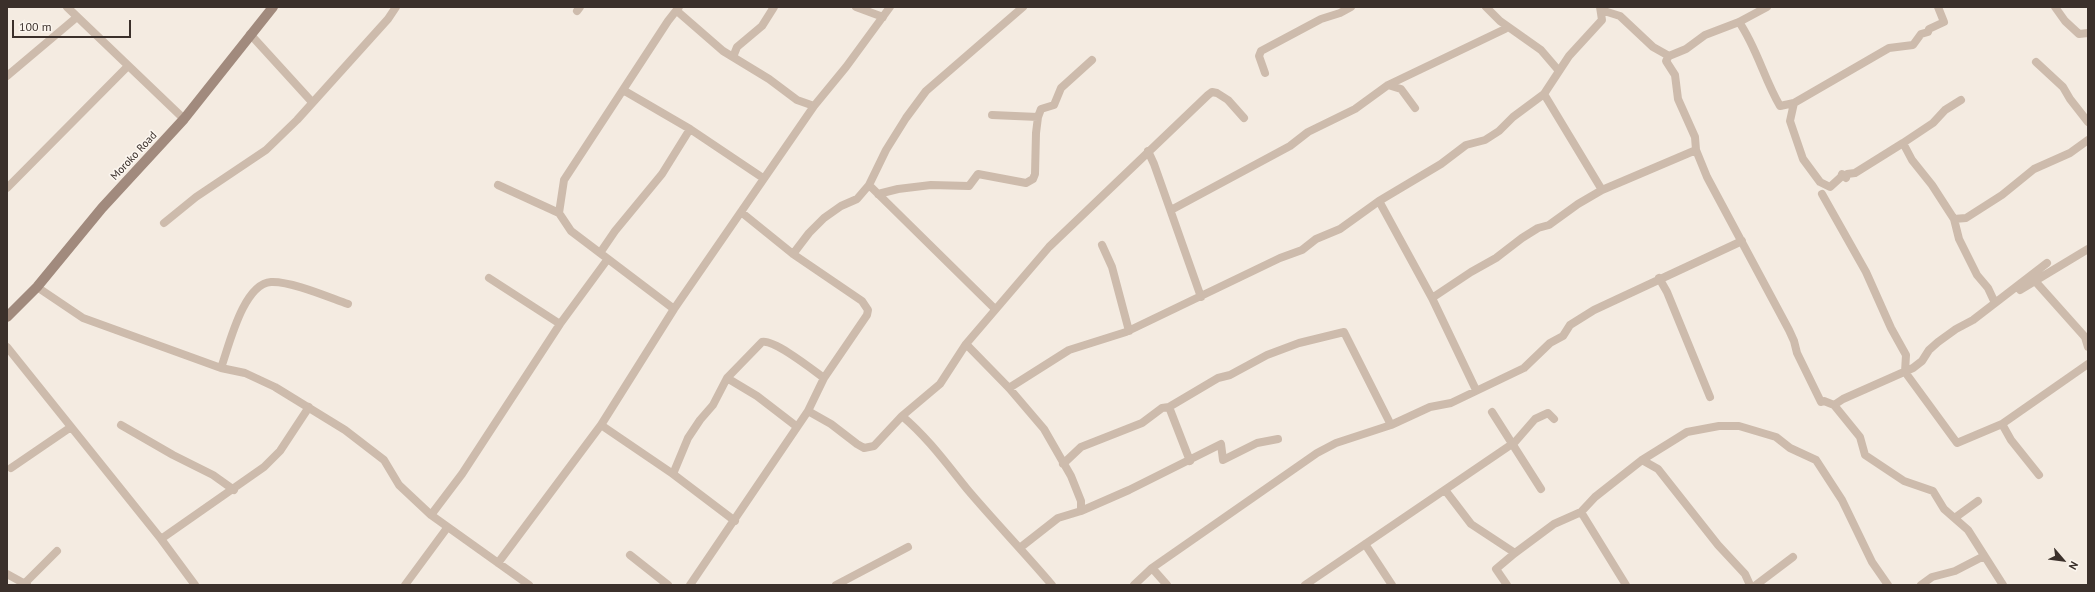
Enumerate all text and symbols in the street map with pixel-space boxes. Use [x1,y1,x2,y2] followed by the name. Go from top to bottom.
[14,12,133,38] scale bar
[19,19,52,34] text: 100 m
[108,129,160,183] street label: Moroko Road
[2043,540,2083,580] north arrow
[2066,559,2081,572] text: N

